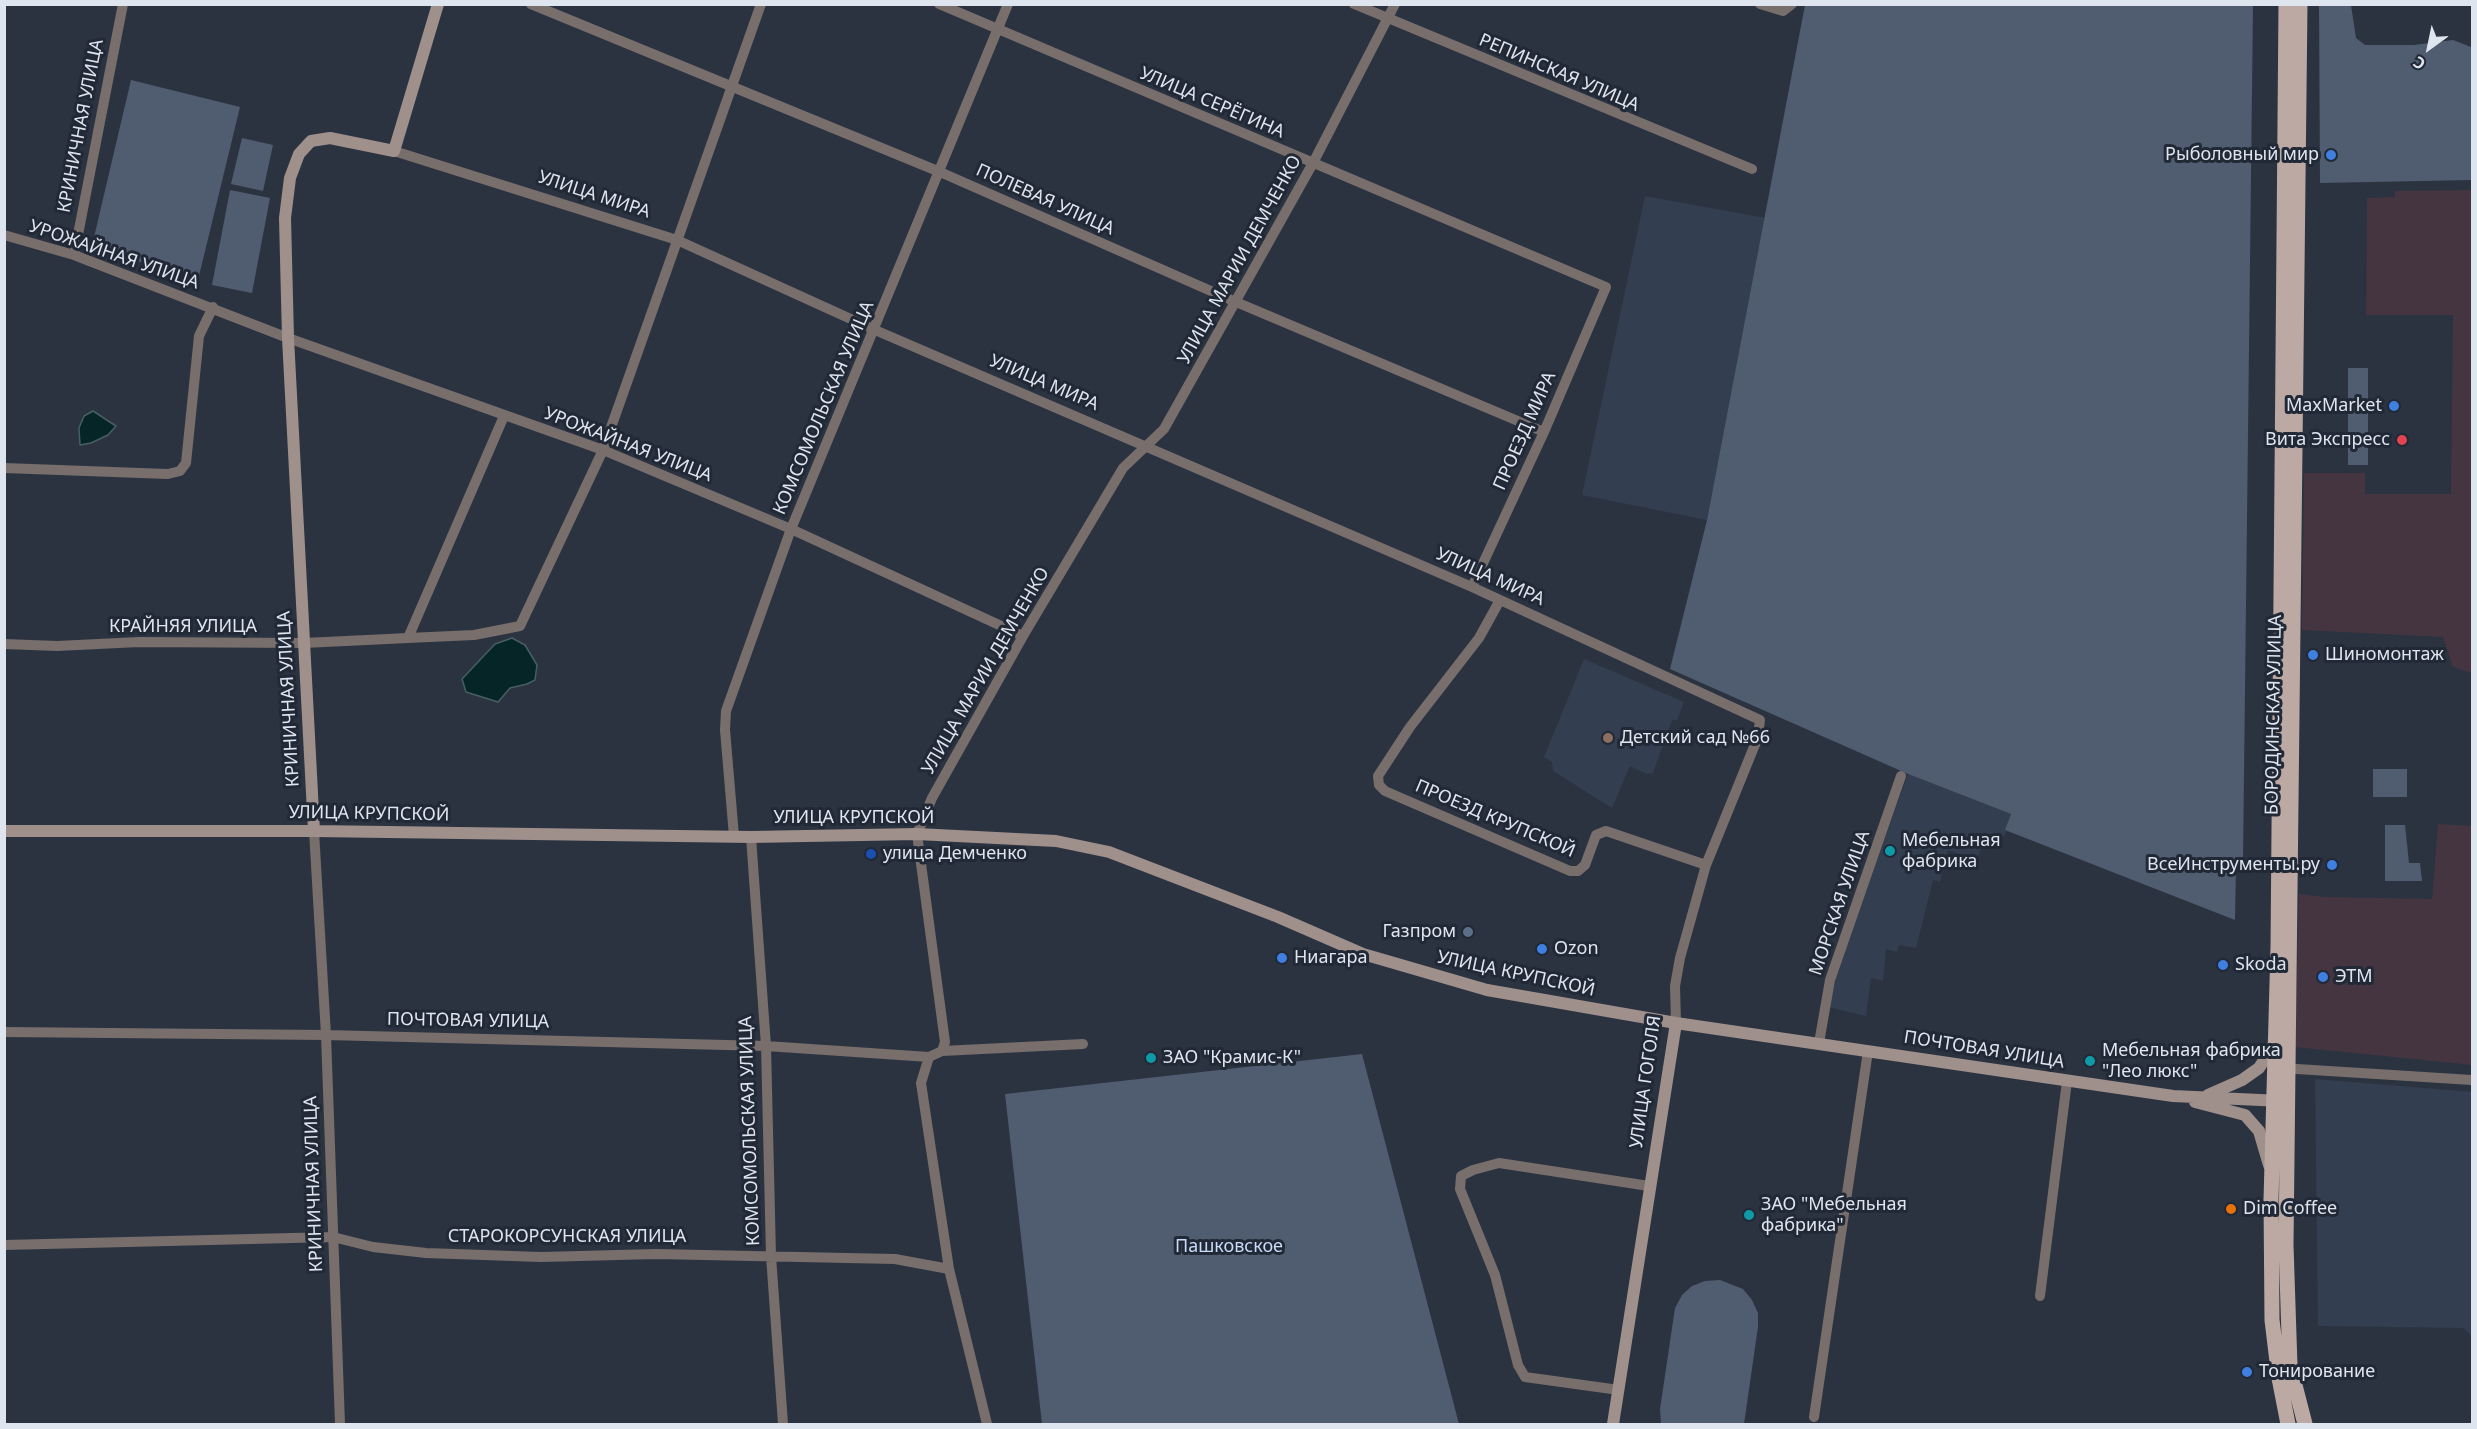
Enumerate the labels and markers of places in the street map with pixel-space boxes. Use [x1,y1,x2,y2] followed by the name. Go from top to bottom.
[2165,144,2319,166] place label: Рыболовный мир
[2324,148,2338,162] marker: Рыболовный мир
[2286,395,2382,417] place label: MaxMarket
[2387,399,2401,413] marker: MaxMarket
[2265,429,2390,451] place label: Вита Экспресс
[2395,433,2409,447] marker: Вита Экспресс
[2325,644,2444,666] place label: Шиномонтаж
[2306,648,2320,662] marker: Шиномонтаж
[1620,727,1770,749] place label: Детский сад №66
[1601,731,1615,745] marker: Детский сад №66
[1902,830,2001,872] place label: Мебельная фабрика
[883,843,1027,865] place label: улица Демченко
[1883,844,1897,858] marker: Мебельная фабрика
[864,847,878,861] marker: улица Демченко
[2147,854,2320,876] place label: ВсеИнструменты.ру
[2325,858,2339,872] marker: ВсеИнструменты.ру
[1382,921,1456,943] place label: Газпром
[1461,925,1475,939] marker: Газпром
[1554,938,1599,960] place label: Ozon
[1535,942,1549,956] marker: Ozon
[1294,947,1367,969] place label: Ниагара
[1275,951,1289,965] marker: Ниагара
[2235,954,2287,976] place label: Skoda
[2216,958,2230,972] marker: Skoda
[2335,966,2373,988] place label: ЭТМ
[2316,970,2330,984] marker: ЭТМ
[2102,1040,2281,1082] place label: Мебельная фабрика "Лео люкс"
[1163,1047,1301,1069] place label: ЗАО "Крамис-К"
[1144,1051,1158,1065] marker: ЗАО "Крамис-К"
[2083,1054,2097,1068] marker: Мебельная фабрика "Лео люкс"
[1761,1194,1907,1236] place label: ЗАО "Мебельная фабрика"
[2243,1198,2337,1220] place label: Dim Coffee
[2224,1202,2238,1216] marker: Dim Coffee
[1742,1208,1756,1222] marker: ЗАО "Мебельная фабрика"
[2259,1361,2375,1383] place label: Тонирование
[2240,1365,2254,1379] marker: Тонирование

